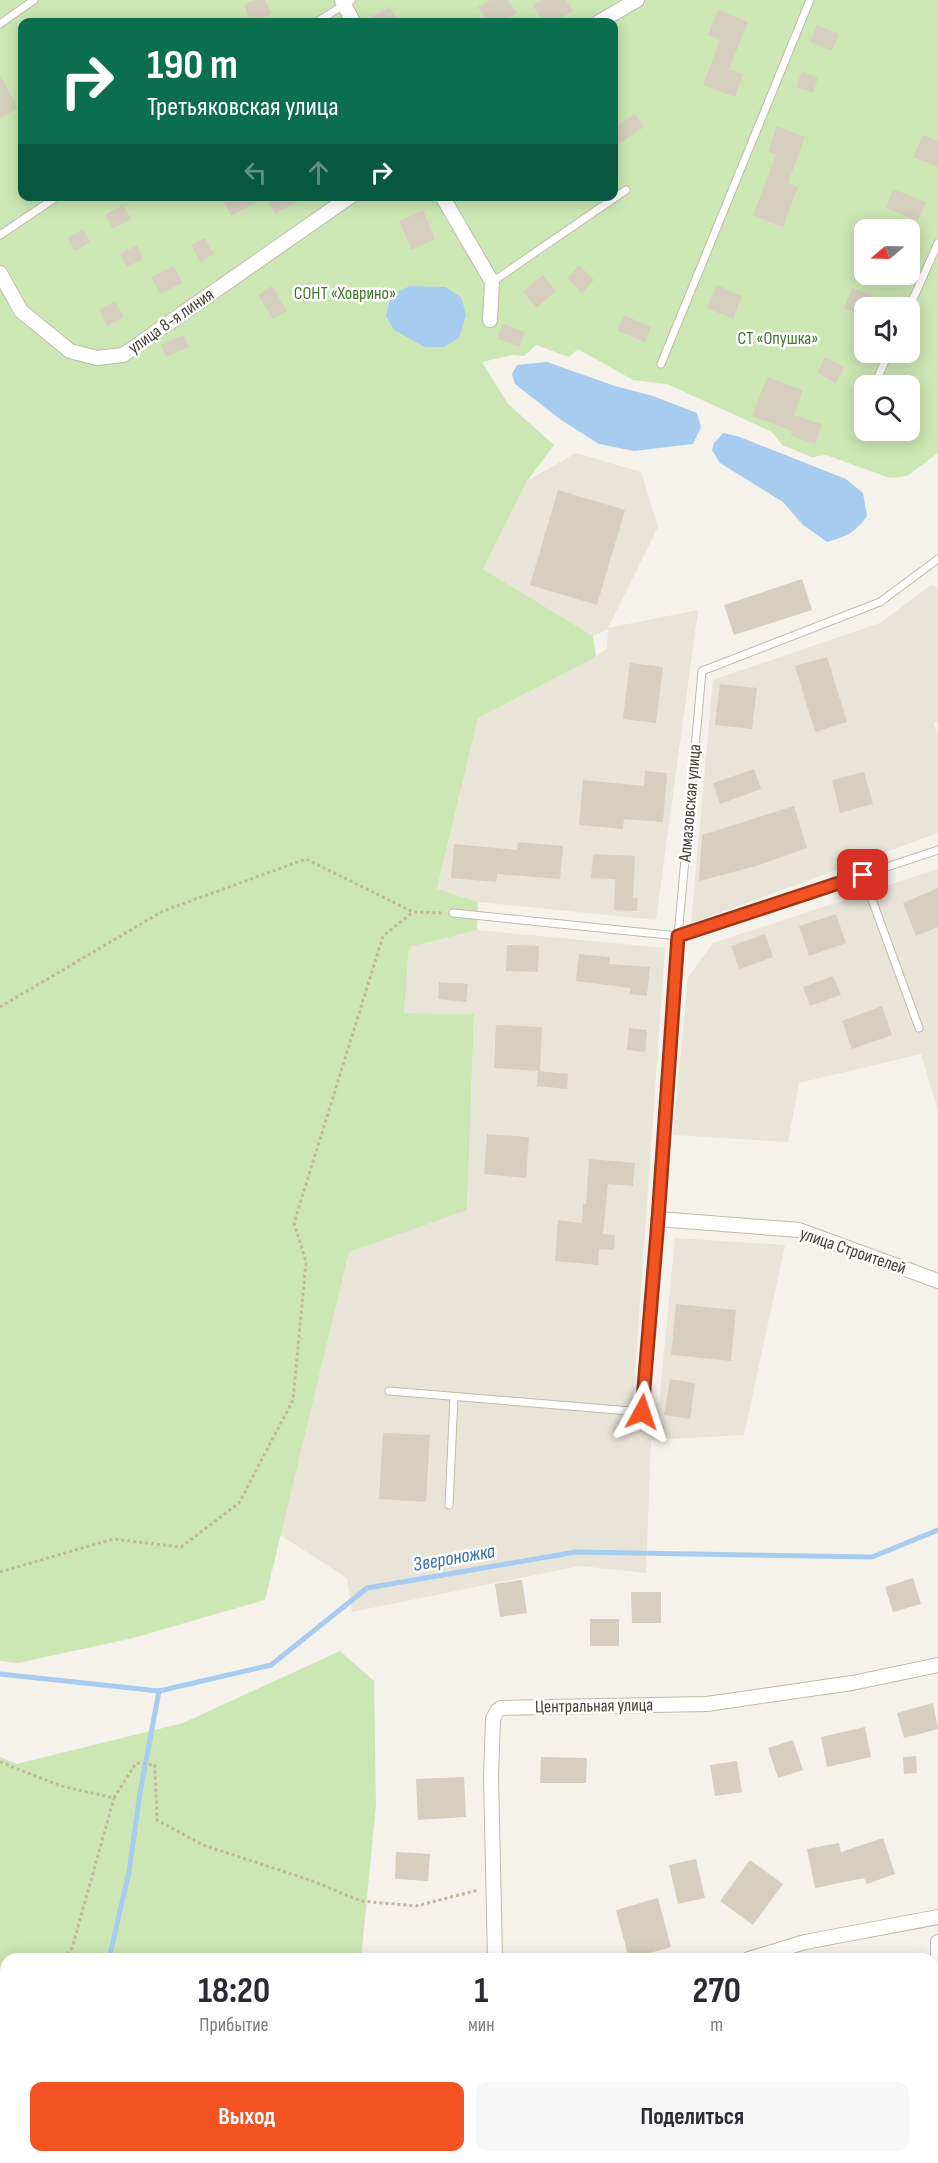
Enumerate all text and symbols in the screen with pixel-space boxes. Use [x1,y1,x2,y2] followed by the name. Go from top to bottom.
[147,40,238,91] text: 190 m
[48,42,126,120] icon: right
[147,91,339,123] text: Третьяковская улица
[239,156,272,189] icon: left
[302,156,335,189] icon: ahead
[365,156,398,189] icon: right
[854,219,920,285] north arrow
[854,219,920,441] map controls
[294,283,396,304] park label: СОНТ «Ховрино»
[124,284,218,358] street label: улица 8-я линия
[854,297,920,363] button: sound
[738,328,818,349] park label: СТ «Опушка»
[854,375,920,441] button: search
[674,743,706,864] street label: Алмазовская улица
[837,849,888,900] pin
[846,858,879,891] icon: arrive
[797,1223,909,1279] street label: улица Строителей
[610,1380,674,1444] position arrow
[411,1539,497,1577] water label: Звероножка
[535,1694,653,1718] street label: Центральная улица
[198,1970,270,2013] text: 18:20
[474,1970,488,2013] text: 1
[692,1970,741,2013] text: 270
[199,2013,269,2037] text: Прибытие
[468,2013,495,2037] text: мин
[710,2013,723,2037] text: m
[30,2082,464,2151] button: Выход
[476,2082,909,2151] button: Поделиться

